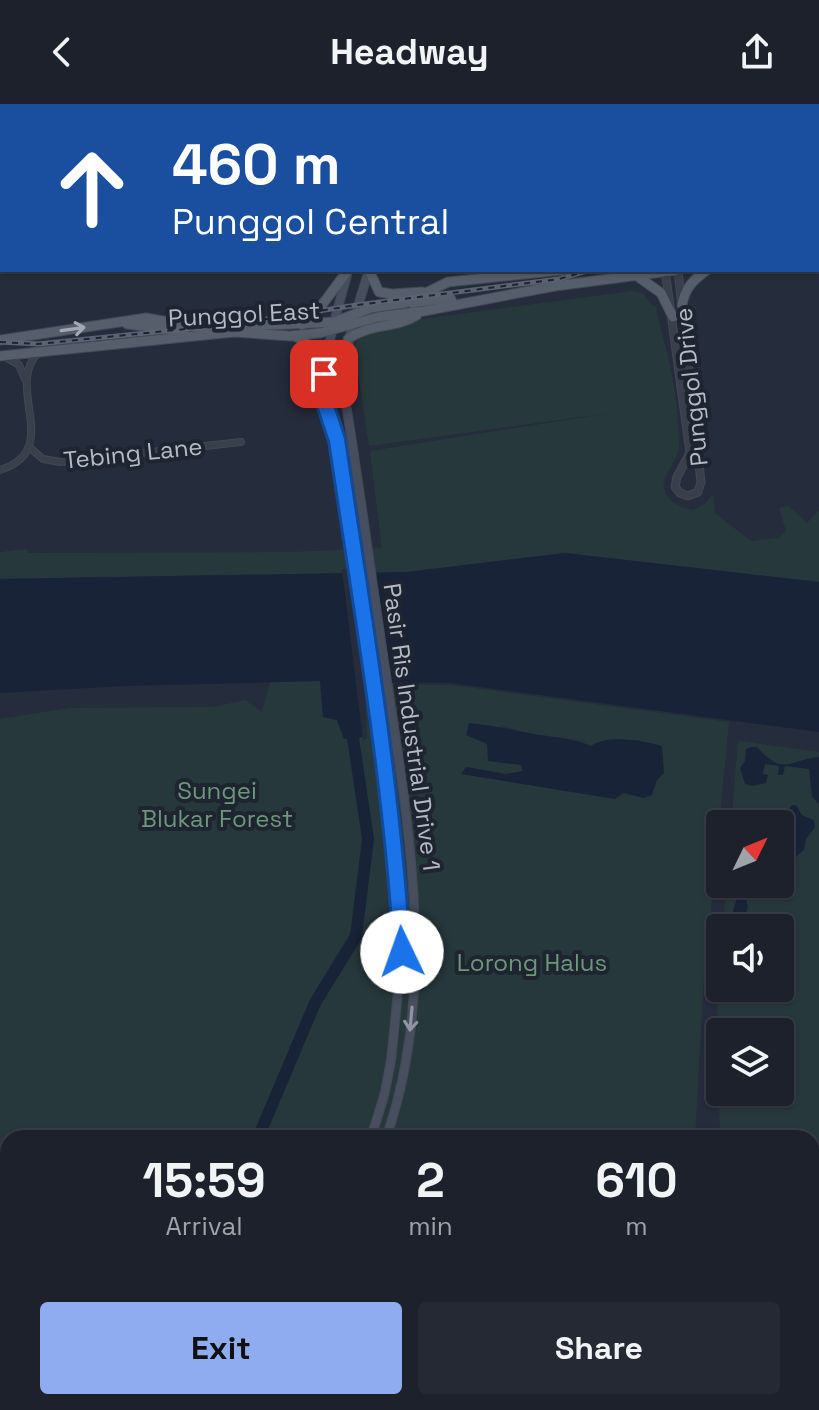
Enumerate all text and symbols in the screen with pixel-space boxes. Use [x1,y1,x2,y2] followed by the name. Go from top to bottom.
[330,29,489,75] text: Headway
[40,30,84,74] icon: back
[735,30,779,74] icon: share
[172,129,341,200] text: 460 m
[40,136,144,240] icon: ahead
[172,199,449,245] text: Punggol Central
[167,295,321,333] street label: Punggol East
[667,306,715,468] street label: Punggol Drive
[60,321,85,336] one-way arrow
[290,340,358,408] pin
[302,352,346,396] icon: arrive
[62,430,204,476] street label: Tebing Lane
[376,581,448,873] street label: Pasir Ris Industrial Drive 1
[141,775,293,834] park label: Sungei Blukar Forest
[706,810,794,898] north arrow
[706,810,794,1106] map controls
[360,910,444,994] position arrow
[706,914,794,1002] button: sound
[457,947,607,978] park label: Lorong Halus
[403,1005,418,1032] one-way arrow
[706,1018,794,1106] button: layers
[142,1150,266,1211] text: 15:59
[416,1150,445,1211] text: 2
[595,1150,678,1211] text: 610
[165,1209,243,1243] text: Arrival
[408,1209,453,1243] text: min
[625,1209,648,1243] text: m
[40,1302,402,1394] button: Exit
[418,1302,780,1394] button: Share

